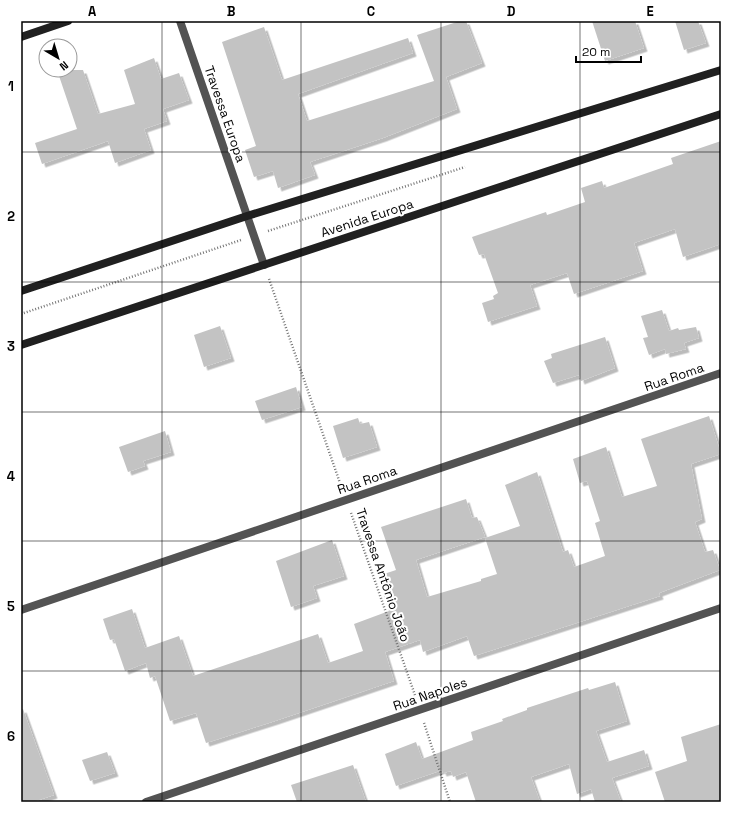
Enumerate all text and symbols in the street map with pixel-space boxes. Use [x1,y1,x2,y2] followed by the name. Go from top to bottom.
[88,3,97,20] text: A
[227,3,236,20] text: B
[367,3,375,20] text: C
[507,3,516,20] text: D
[646,3,654,20] text: E
[38,38,78,78] north arrow
[576,38,641,64] scale bar
[582,44,610,60] text: 20 m
[57,58,71,74] text: N
[200,63,250,165] street label: Travessa Europa
[8,78,14,95] text: 1
[318,195,416,241] street label: Avenida Europa
[7,208,15,225] text: 2
[7,338,15,355] text: 3
[642,359,707,395] street label: Rua Roma
[335,462,400,498] street label: Rua Roma
[7,468,15,485] text: 4
[352,506,414,644] street label: Travessa Antônio João
[7,598,15,615] text: 5
[391,673,469,715] street label: Rua Napoles
[7,728,15,745] text: 6

